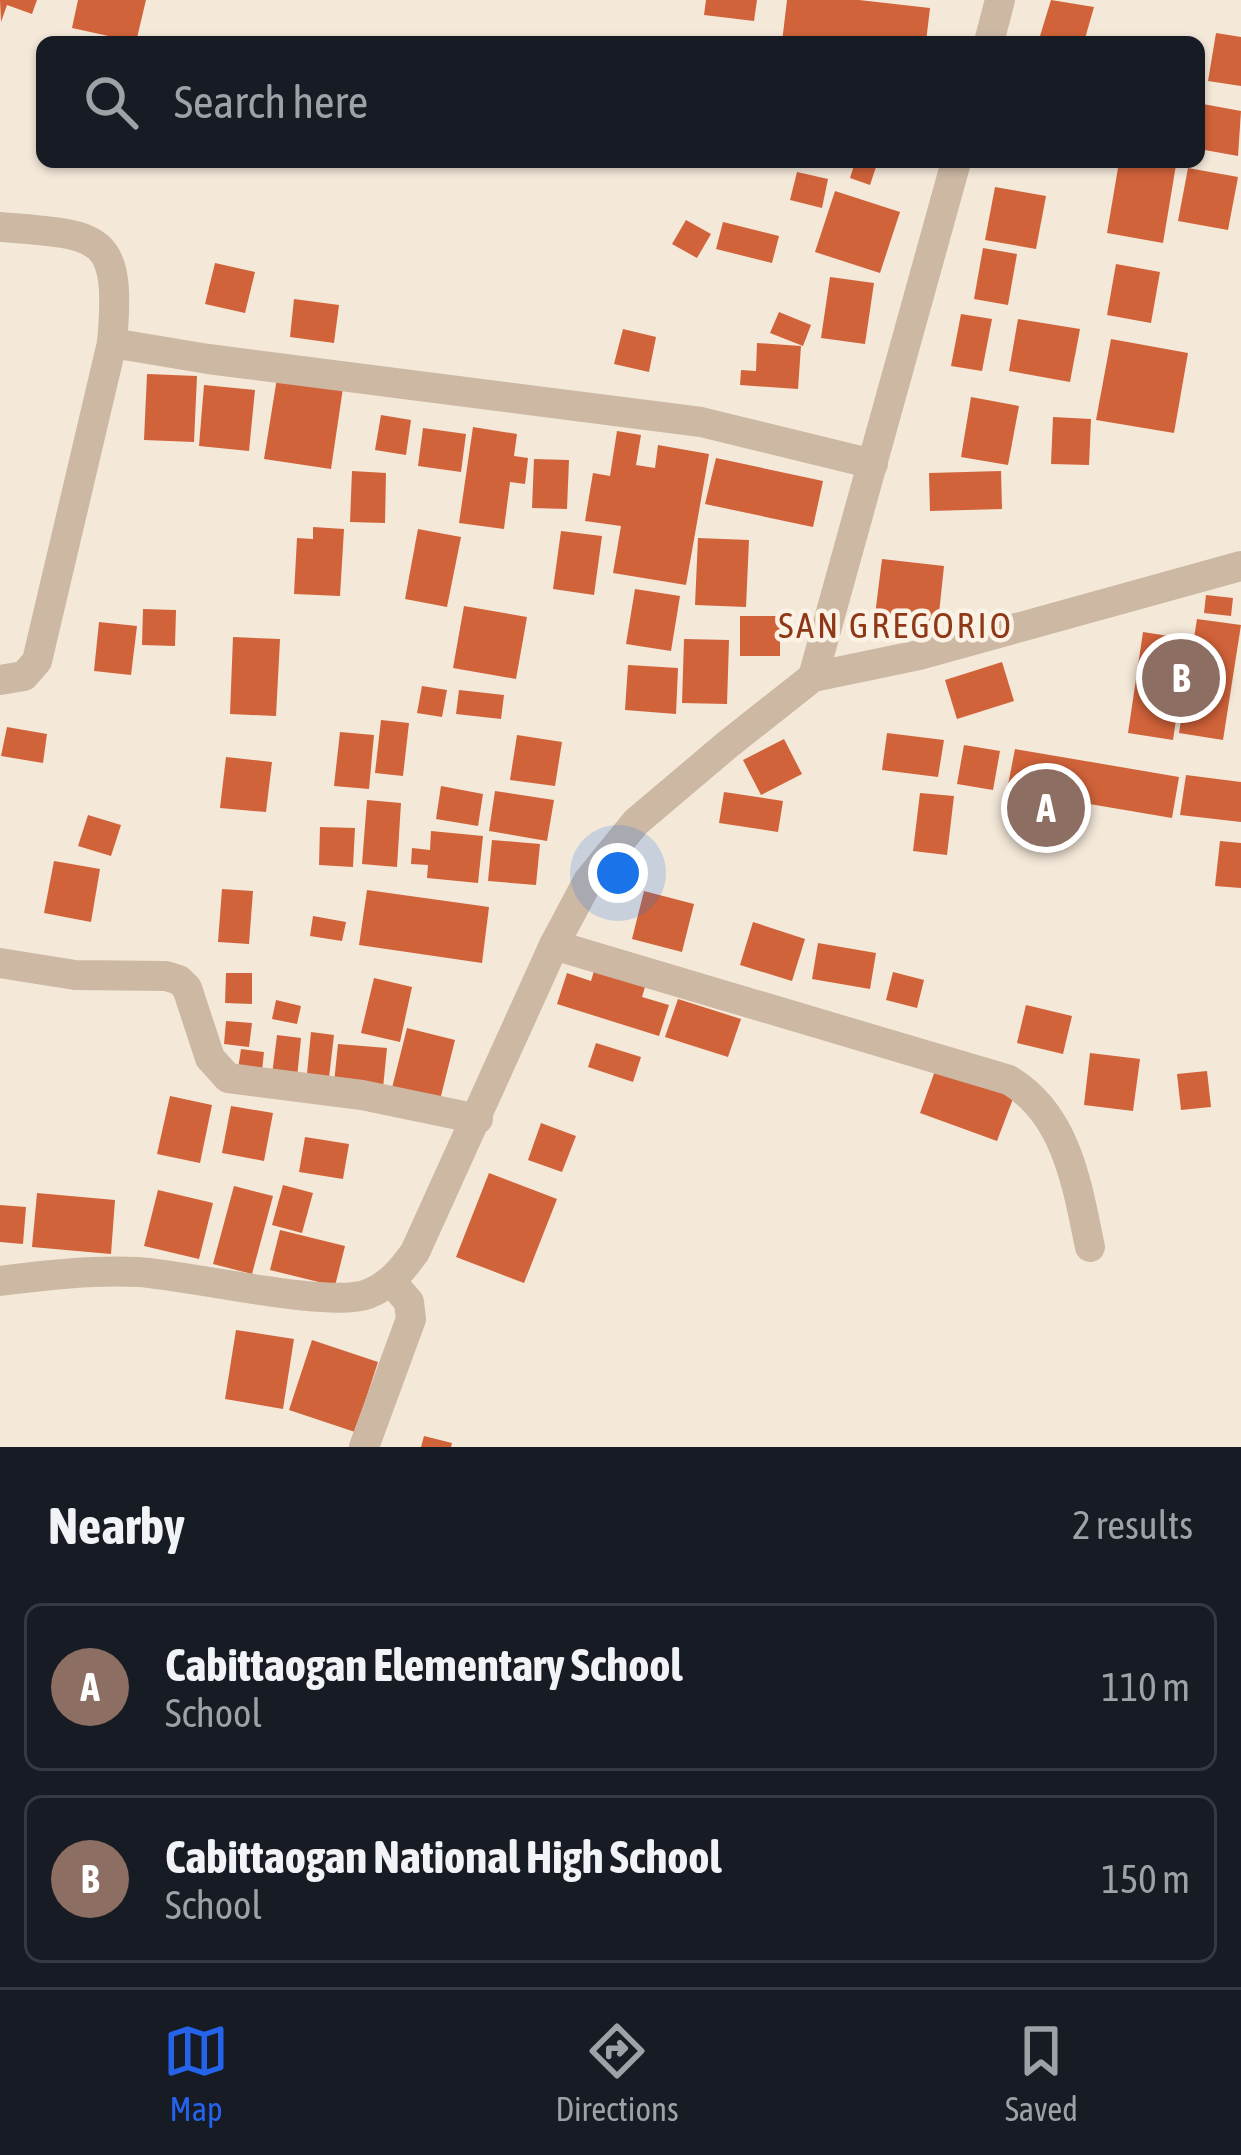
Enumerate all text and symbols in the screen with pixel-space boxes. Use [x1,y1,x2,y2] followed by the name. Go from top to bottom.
[36,36,1205,168] search box
[78,69,144,135] icon: search
[174,76,368,128] text: Search here
[778,604,1014,646] district label: SAN GREGORIO
[1142,633,1220,723] pin: B
[1007,763,1085,853] pin: A
[588,843,648,903] your location
[48,1496,185,1555] text: Nearby
[1072,1503,1193,1547] text: 2 results
[165,1639,682,1691] text: Cabittaogan Elementary School
[80,1665,100,1709] text: A
[1102,1665,1190,1709] text: 110 m
[165,1691,262,1735] text: School
[165,1831,721,1883] text: Cabittaogan National High School
[81,1857,99,1901] text: B
[1102,1857,1190,1901] text: 150 m
[165,1883,262,1927] text: School
[163,2018,229,2128] tab: Map
[555,2018,679,2128] tab: Directions
[1005,2018,1078,2128] tab: Saved

